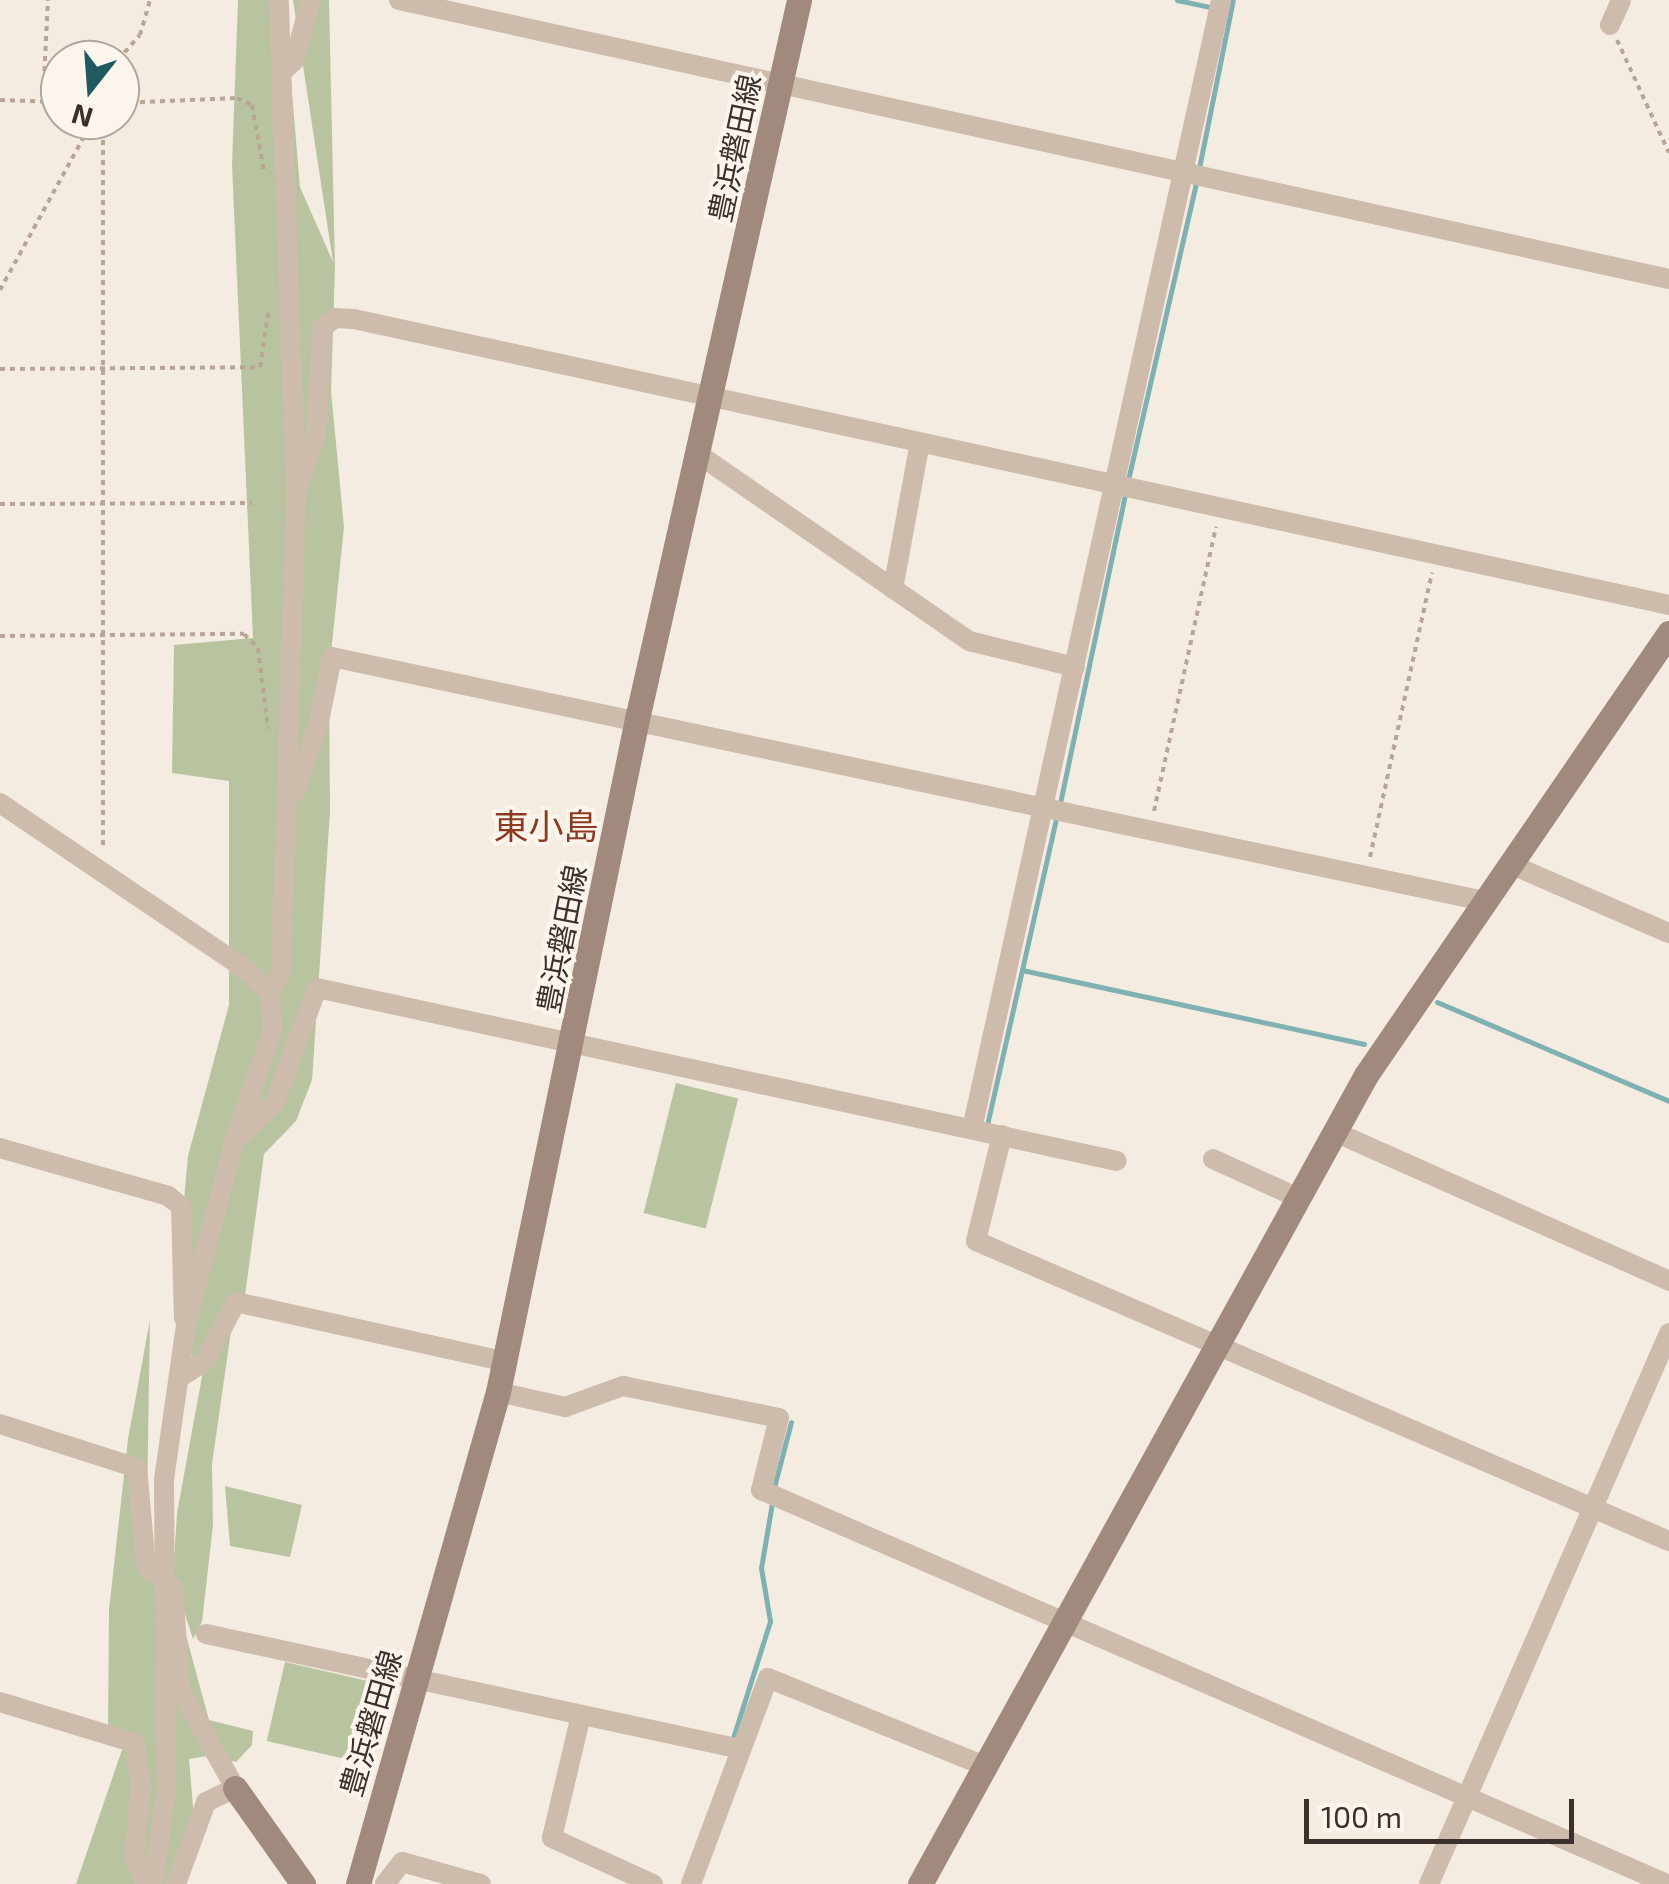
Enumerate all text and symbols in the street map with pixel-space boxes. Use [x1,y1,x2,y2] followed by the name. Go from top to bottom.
[40,40,140,140] north arrow
[701,71,767,225] street label: 豊浜磐田線
[67,98,96,136] text: N
[494,804,598,846] district label: 東小島
[529,862,593,1016] street label: 豊浜磐田線
[332,1646,408,1800] street label: 豊浜磐田線
[1309,1779,1579,1841] scale bar
[1321,1798,1402,1834] text: 100 m

